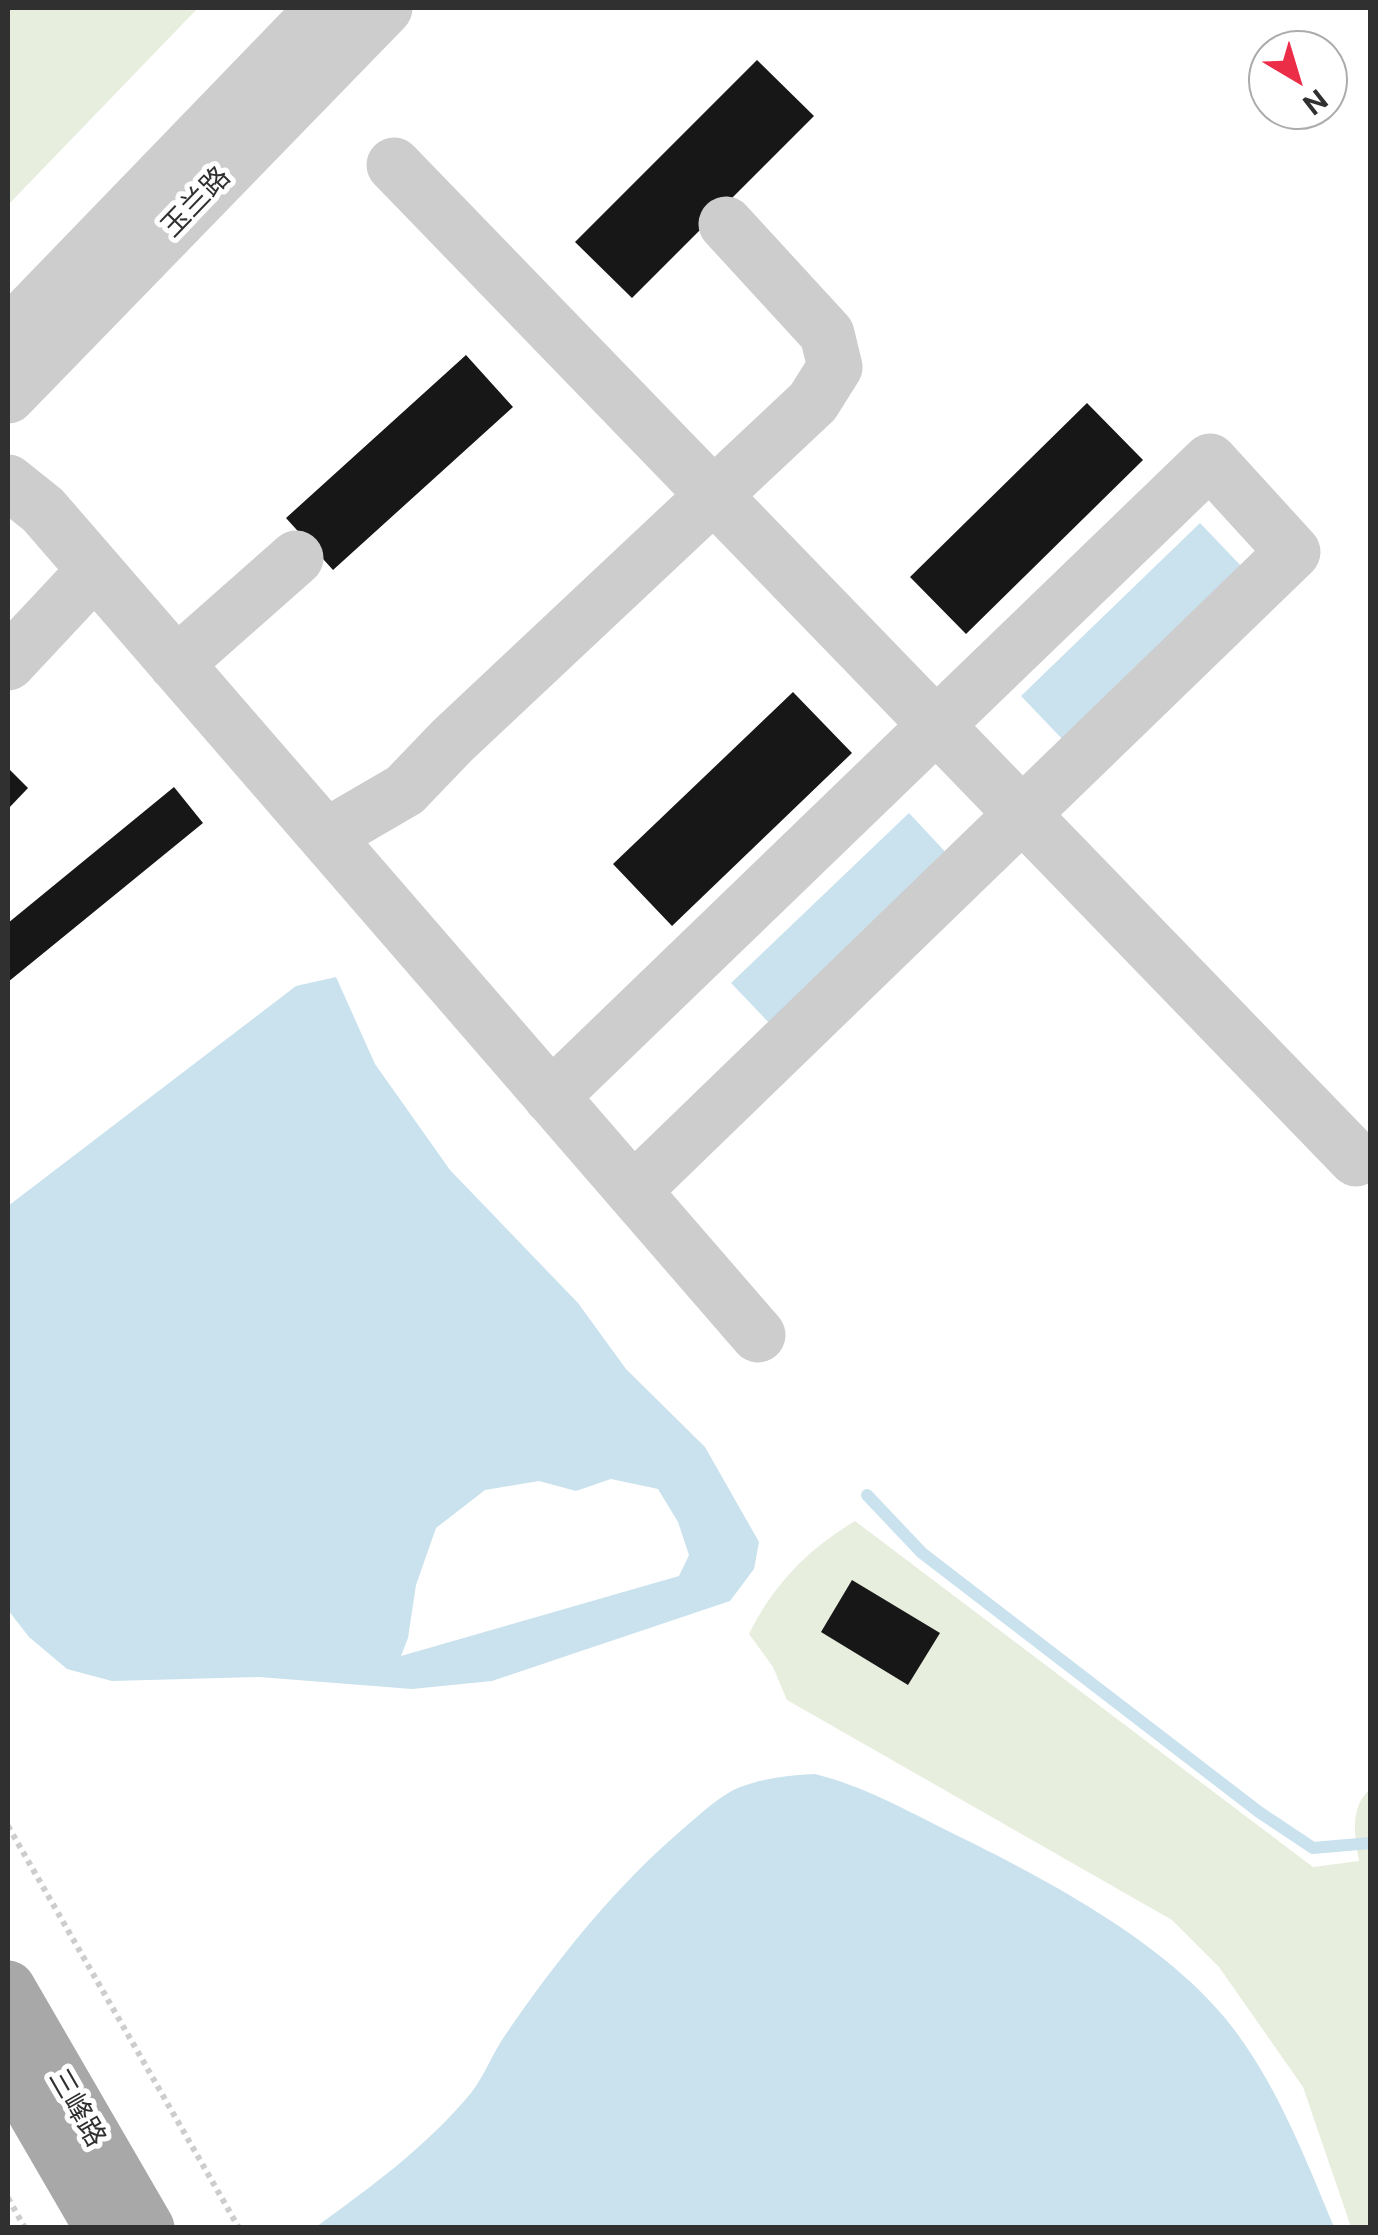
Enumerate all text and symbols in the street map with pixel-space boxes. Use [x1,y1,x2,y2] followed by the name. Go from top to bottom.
[1248,30,1348,130] north arrow
[1297,83,1334,122] text: N
[155,160,237,244] street label: 玉兰路
[41,2063,113,2153] street label: 三峰路

